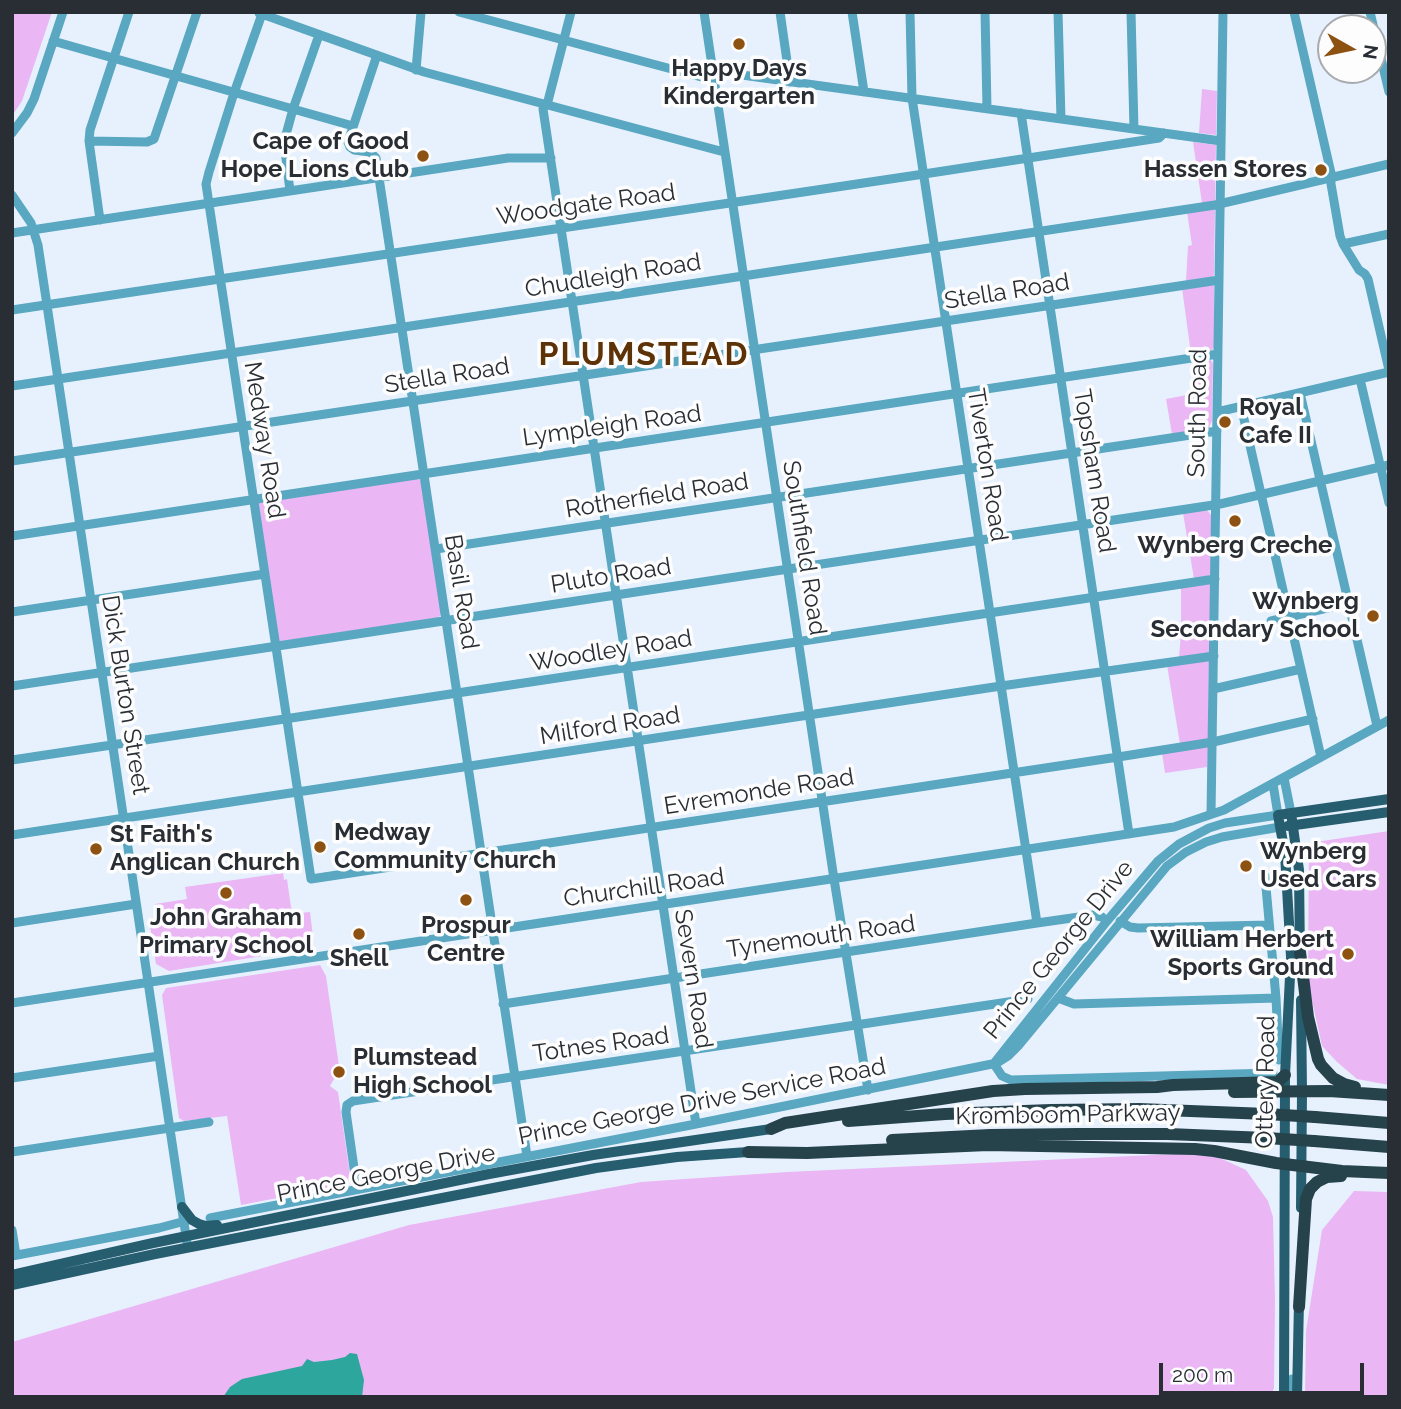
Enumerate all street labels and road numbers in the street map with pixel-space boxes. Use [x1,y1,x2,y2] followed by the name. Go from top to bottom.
[495,178,677,232] street label: Woodgate Road
[523,248,703,304] street label: Chudleigh Road
[942,268,1072,316] street label: Stella Road
[1182,348,1214,478] street label: South Road
[382,352,512,400] street label: Stella Road
[237,359,291,521] street label: Medway Road
[961,386,1013,544] street label: Tiverton Road
[1067,387,1121,555] street label: Topsham Road
[521,399,703,453] street label: Lympleigh Road
[776,459,832,637] street label: Southfield Road
[563,467,751,525] street label: Rotherfield Road
[438,532,484,652] street label: Basil Road
[549,552,673,600] street label: Pluto Road
[95,593,155,797] street label: Dick Burton Street
[528,624,694,678] street label: Woodley Road
[538,701,682,751] street label: Milford Road
[662,763,856,821] street label: Evremonde Road
[978,855,1140,1045] street label: Prince George Drive
[562,862,726,914] street label: Churchill Road
[668,907,718,1051] street label: Severn Road
[725,910,917,964] street label: Tynemouth Road
[1250,1015,1282,1149] street label: Ottery Road
[531,1021,671,1069] street label: Totnes Road
[516,1052,888,1152] street label: Prince George Drive Service Road
[955,1099,1181,1131] street label: Kromboom Parkway
[274,1139,498,1209] street label: Prince George Drive

